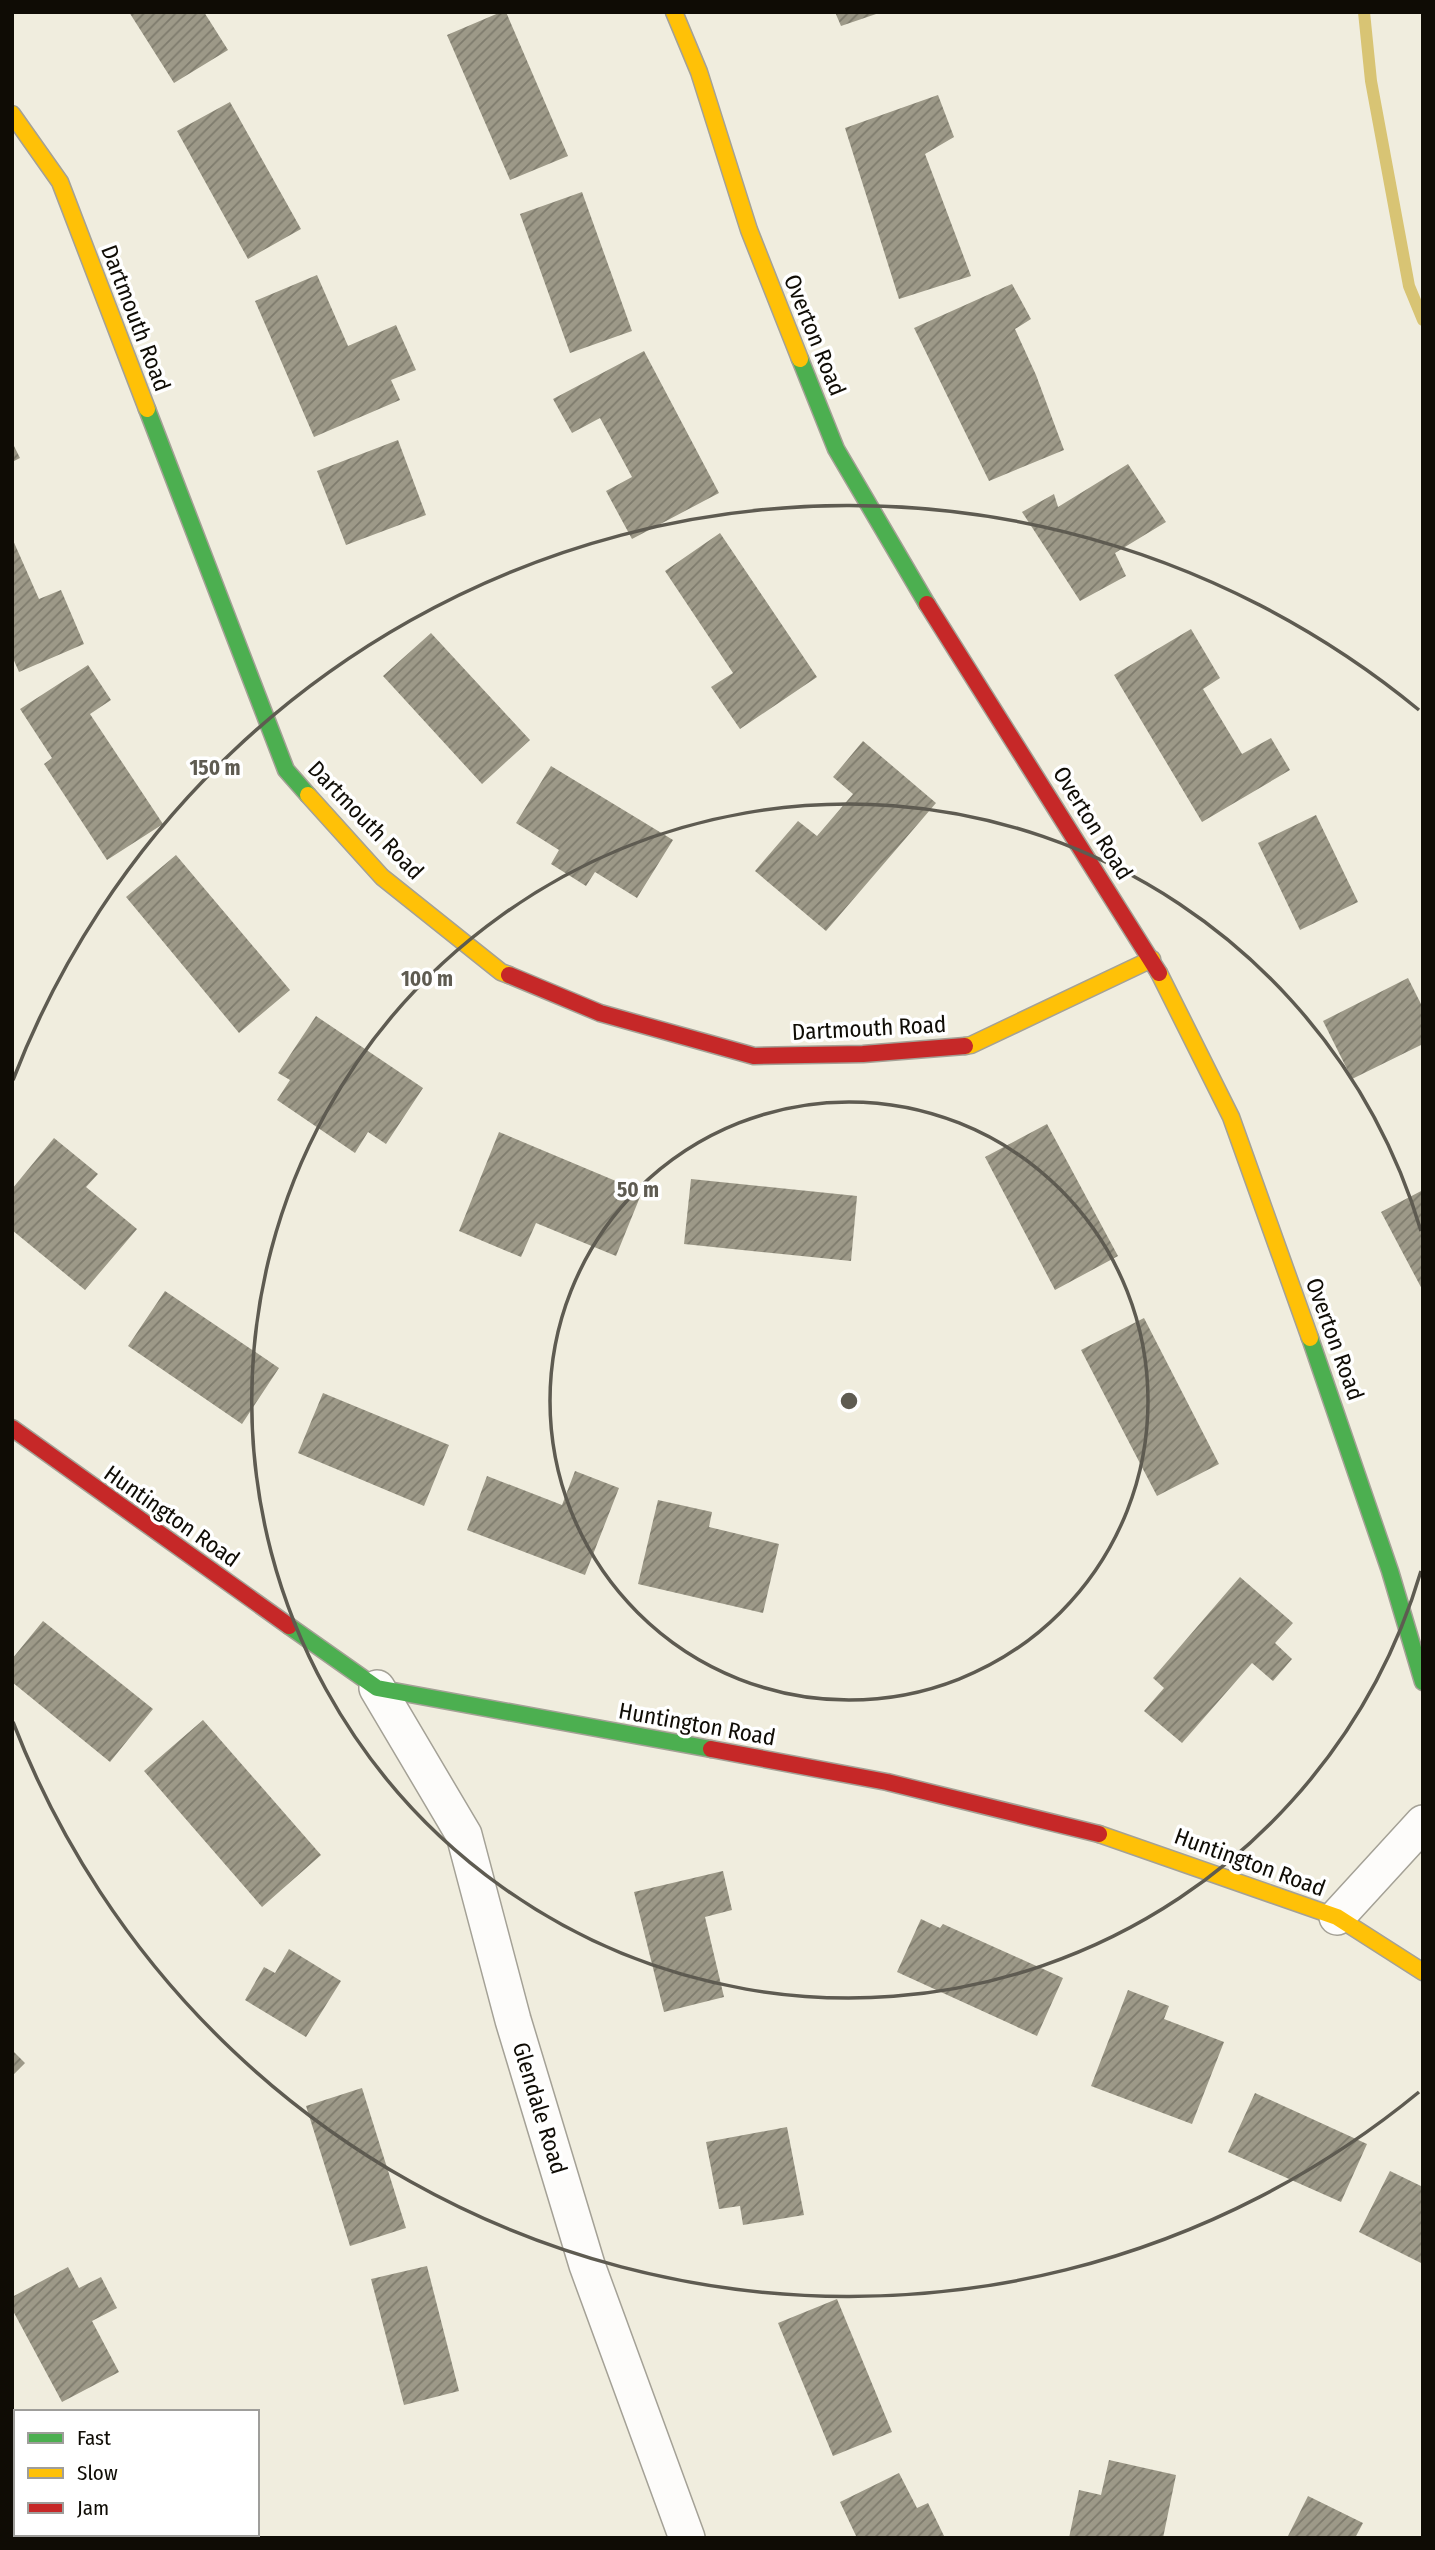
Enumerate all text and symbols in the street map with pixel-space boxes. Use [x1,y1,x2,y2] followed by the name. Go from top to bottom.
[95,241,177,395] street label: Dartmouth Road
[778,270,852,400] street label: Overton Road
[189,755,241,781] text: 150 m
[302,755,430,885] street label: Dartmouth Road
[1047,761,1139,885] street label: Overton Road
[401,966,453,992] text: 100 m
[791,1010,947,1046] street label: Dartmouth Road
[617,1177,659,1203] text: 50 m
[1300,1274,1370,1404] street label: Overton Road
[837,1389,861,1413] centre of rings
[99,1459,245,1573] street label: Huntington Road
[616,1696,778,1752] street label: Huntington Road
[1171,1822,1329,1902] street label: Huntington Road
[507,2039,573,2177] street label: Glendale Road
[14,2410,259,2536] legend
[77,2425,111,2451] text: Fast
[77,2460,118,2486] text: Slow
[77,2495,109,2521] text: Jam

